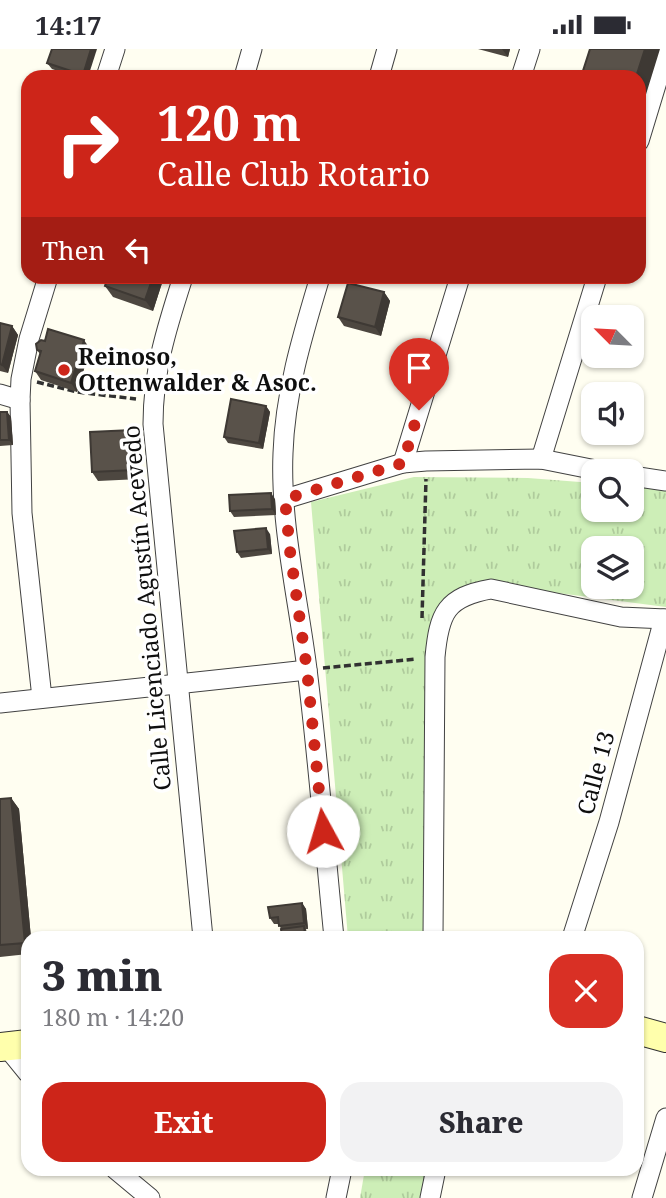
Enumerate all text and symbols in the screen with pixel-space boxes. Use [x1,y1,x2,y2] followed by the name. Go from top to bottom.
[35,7,102,43] text: 14:17
[157,89,301,155] text: 120 m
[42,98,133,189] icon: right
[157,152,430,195] text: Calle Club Rotario
[119,231,157,269] icon: left
[42,232,105,268] text: Then
[581,305,644,367] north arrow
[581,305,644,599] map controls
[389,338,449,410] pin
[78,340,317,398] place label: Reinoso, Ottenwalder & Asoc.
[400,349,438,387] icon: arrive
[56,362,72,378] marker: Reinoso, Ottenwalder & Asoc.
[581,382,644,445] button: sound
[114,424,178,792] street label: Calle Licenciado Agustín Acevedo
[581,459,644,522] button: search
[581,536,644,599] button: layers
[569,727,622,818] street label: Calle 13
[286,794,360,868] position arrow
[42,946,163,1003] text: 3 min
[549,954,623,1028] button: close
[42,1001,184,1033] text: 180 m · 14:20
[42,1082,326,1162] button: Exit
[340,1082,623,1162] button: Share

